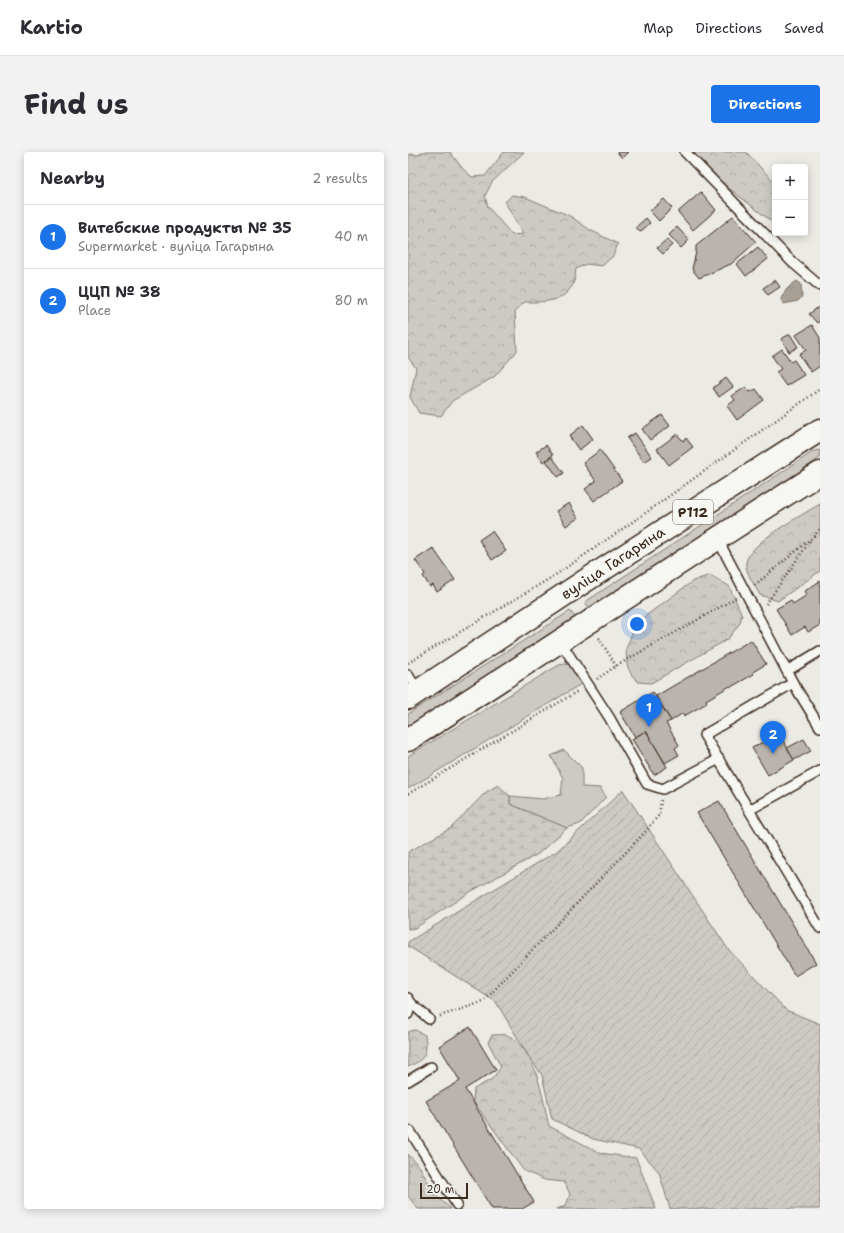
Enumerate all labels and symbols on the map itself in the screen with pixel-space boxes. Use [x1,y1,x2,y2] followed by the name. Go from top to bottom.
[673,500,713,524] road number: Р112
[557,522,669,604] street label: вуліца Гагарына
[627,614,647,634] your location
[636,694,662,727] pin: 1
[760,721,786,754] pin: 2
[420,1181,468,1200] scale bar

